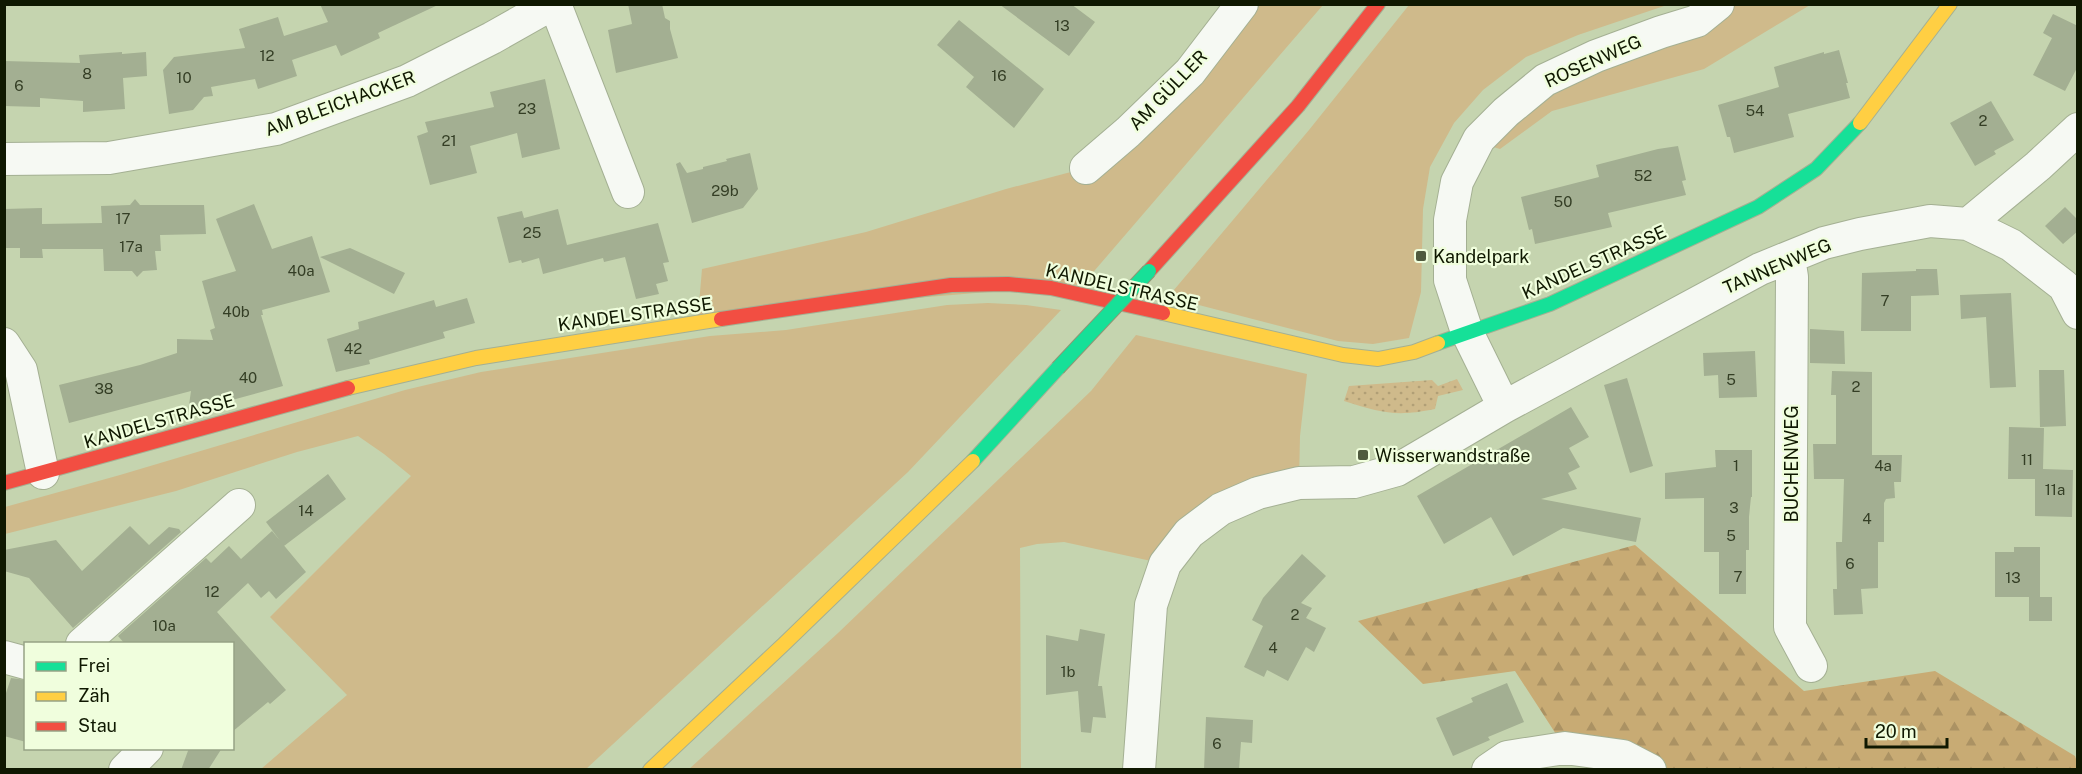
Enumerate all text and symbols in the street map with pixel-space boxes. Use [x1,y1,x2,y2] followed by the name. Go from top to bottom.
[1054,17,1070,34] house number: 13
[1541,30,1645,92] street label: ROSENWEG
[1124,45,1211,134] street label: AM GÜLLER
[259,47,275,64] house number: 12
[82,65,92,82] house number: 8
[262,66,418,140] street label: AM BLEICHACKER
[991,67,1007,84] house number: 16
[176,69,192,86] house number: 10
[14,77,24,94] house number: 6
[518,100,536,117] house number: 23
[1745,102,1765,119] house number: 54
[1979,112,1988,129] house number: 2
[441,132,457,149] house number: 21
[1634,167,1652,184] house number: 52
[711,182,739,199] house number: 29b
[1554,193,1572,210] house number: 50
[115,210,131,227] house number: 17
[1519,221,1669,303] street label: KANDELSTRASSE
[523,224,541,241] house number: 25
[1720,234,1834,298] street label: TANNENWEG
[119,238,143,255] house number: 17a
[1433,246,1529,267] place label: Kandelpark
[1414,249,1428,263] marker: Kandelpark
[1044,259,1200,315] street label: KANDELSTRASSE
[288,262,314,279] house number: 40a
[1880,292,1890,309] house number: 7
[556,293,714,335] street label: KANDELSTRASSE
[222,303,250,320] house number: 40b
[344,340,362,357] house number: 42
[239,369,257,386] house number: 40
[1726,371,1736,388] house number: 5
[1852,378,1861,395] house number: 2
[94,380,114,397] house number: 38
[81,389,237,453] street label: KANDELSTRASSE
[1781,405,1802,523] street label: BUCHENWEG
[1375,445,1531,466] place label: Wisserwandstraße
[1356,448,1370,462] marker: Wisserwandstraße
[2021,451,2033,468] house number: 11
[1733,457,1739,474] house number: 1
[1874,457,1892,474] house number: 4a
[2045,481,2065,498] house number: 11a
[1729,499,1739,516] house number: 3
[298,502,314,519] house number: 14
[1862,510,1872,527] house number: 4
[1726,527,1736,544] house number: 5
[1845,555,1855,572] house number: 6
[1733,568,1743,585] house number: 7
[2005,569,2021,586] house number: 13
[204,583,220,600] house number: 12
[1291,606,1300,623] house number: 2
[152,617,176,634] house number: 10a
[1268,639,1278,656] house number: 4
[24,642,234,750] legend
[78,655,110,676] text: Frei
[1060,663,1076,680] house number: 1b
[78,685,110,706] text: Zäh
[1866,711,1947,749] scale bar
[78,715,117,736] text: Stau
[1875,721,1917,742] text: 20 m
[1212,735,1222,752] house number: 6

